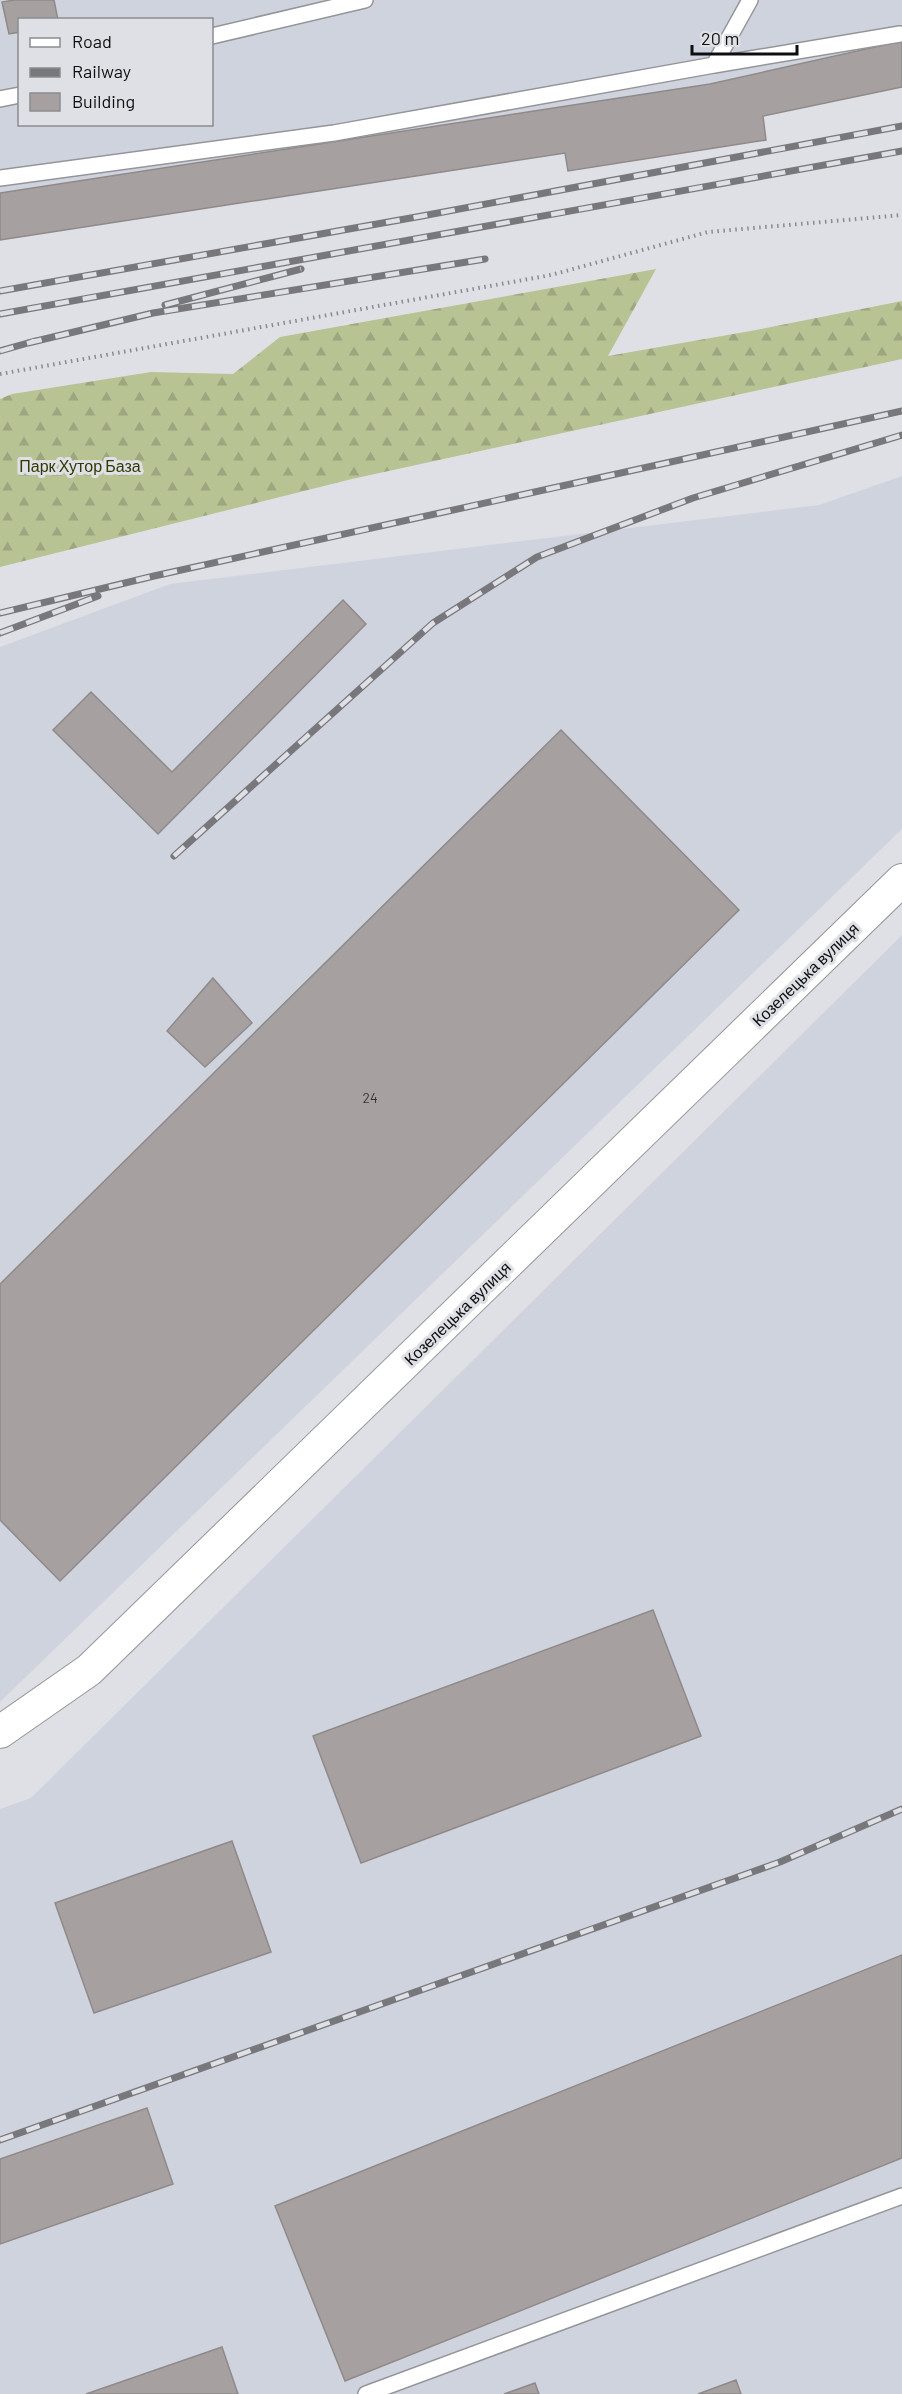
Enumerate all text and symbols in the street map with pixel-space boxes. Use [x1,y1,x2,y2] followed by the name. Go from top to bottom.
[18,18,213,126] legend
[692,18,797,56] scale bar
[701,27,739,49] text: 20 m
[72,30,112,52] text: Road
[72,60,131,82] text: Railway
[72,90,135,112] text: Building
[19,456,141,475] park label: Парк Хутор База
[748,918,862,1030] street label: Козелецька вулиця
[362,1089,378,1106] house number: 24
[400,1257,514,1369] street label: Козелецька вулиця

